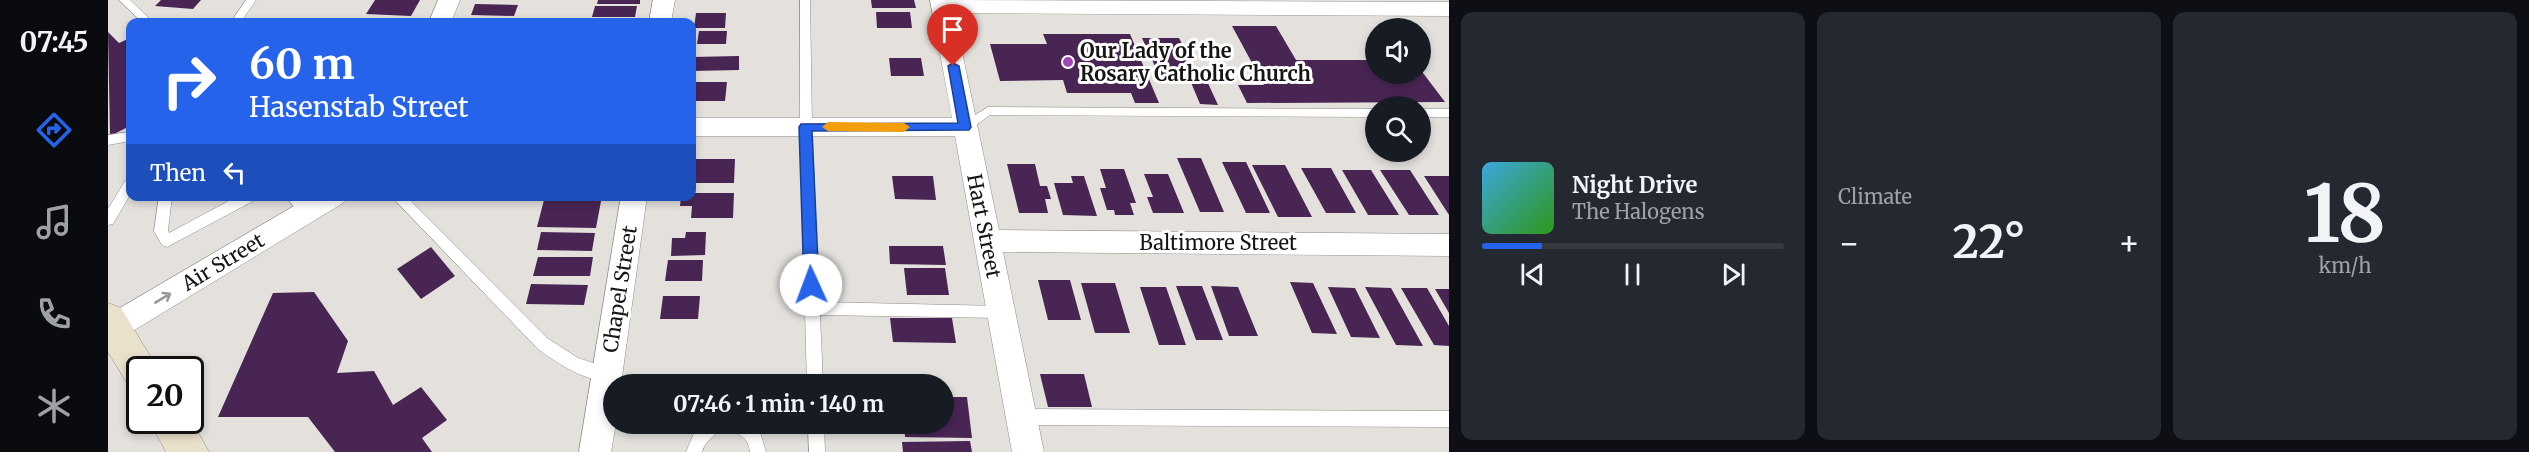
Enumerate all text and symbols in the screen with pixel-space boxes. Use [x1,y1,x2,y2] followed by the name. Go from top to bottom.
[927,4,978,66] pin
[936,13,969,46] icon: arrive
[1365,18,1431,162] map controls
[1365,18,1431,84] button: sound
[20,25,88,59] text: 07:45
[249,38,355,90] text: 60 m
[1080,38,1312,86] place label: Our Lady of the Rosary Catholic Church
[150,42,228,120] icon: right
[1061,55,1075,69] marker: Our Lady of the Rosary Catholic Church
[249,90,468,124] text: Hasenstab Street
[1365,96,1431,162] button: search
[33,109,75,151] icon: directions
[218,156,251,189] icon: left
[150,159,206,187] text: Then
[2304,165,2386,263] text: 18
[1572,171,1697,199] text: Night Drive
[962,172,1007,280] street label: Hart Street
[1838,184,1912,209] text: Climate
[1572,199,1704,224] text: The Halogens
[33,201,75,243] icon: music
[1953,214,2025,270] text: 22°
[597,223,642,354] street label: Chapel Street
[1838,223,1860,264] text: −
[2118,223,2140,264] text: +
[176,227,269,296] street label: Air Street
[1139,230,1297,255] street label: Baltimore Street
[779,253,843,317] position arrow
[2319,253,2371,278] text: km/h
[1516,258,1549,291] icon: previous
[1616,258,1649,291] icon: pause
[1717,258,1750,291] icon: next
[154,291,171,303] one-way arrow
[33,293,75,335] icon: phone
[126,356,204,434] speed limit sign: 20
[33,385,75,427] icon: climate
[673,390,884,418] text: 07:46 · 1 min · 140 m

